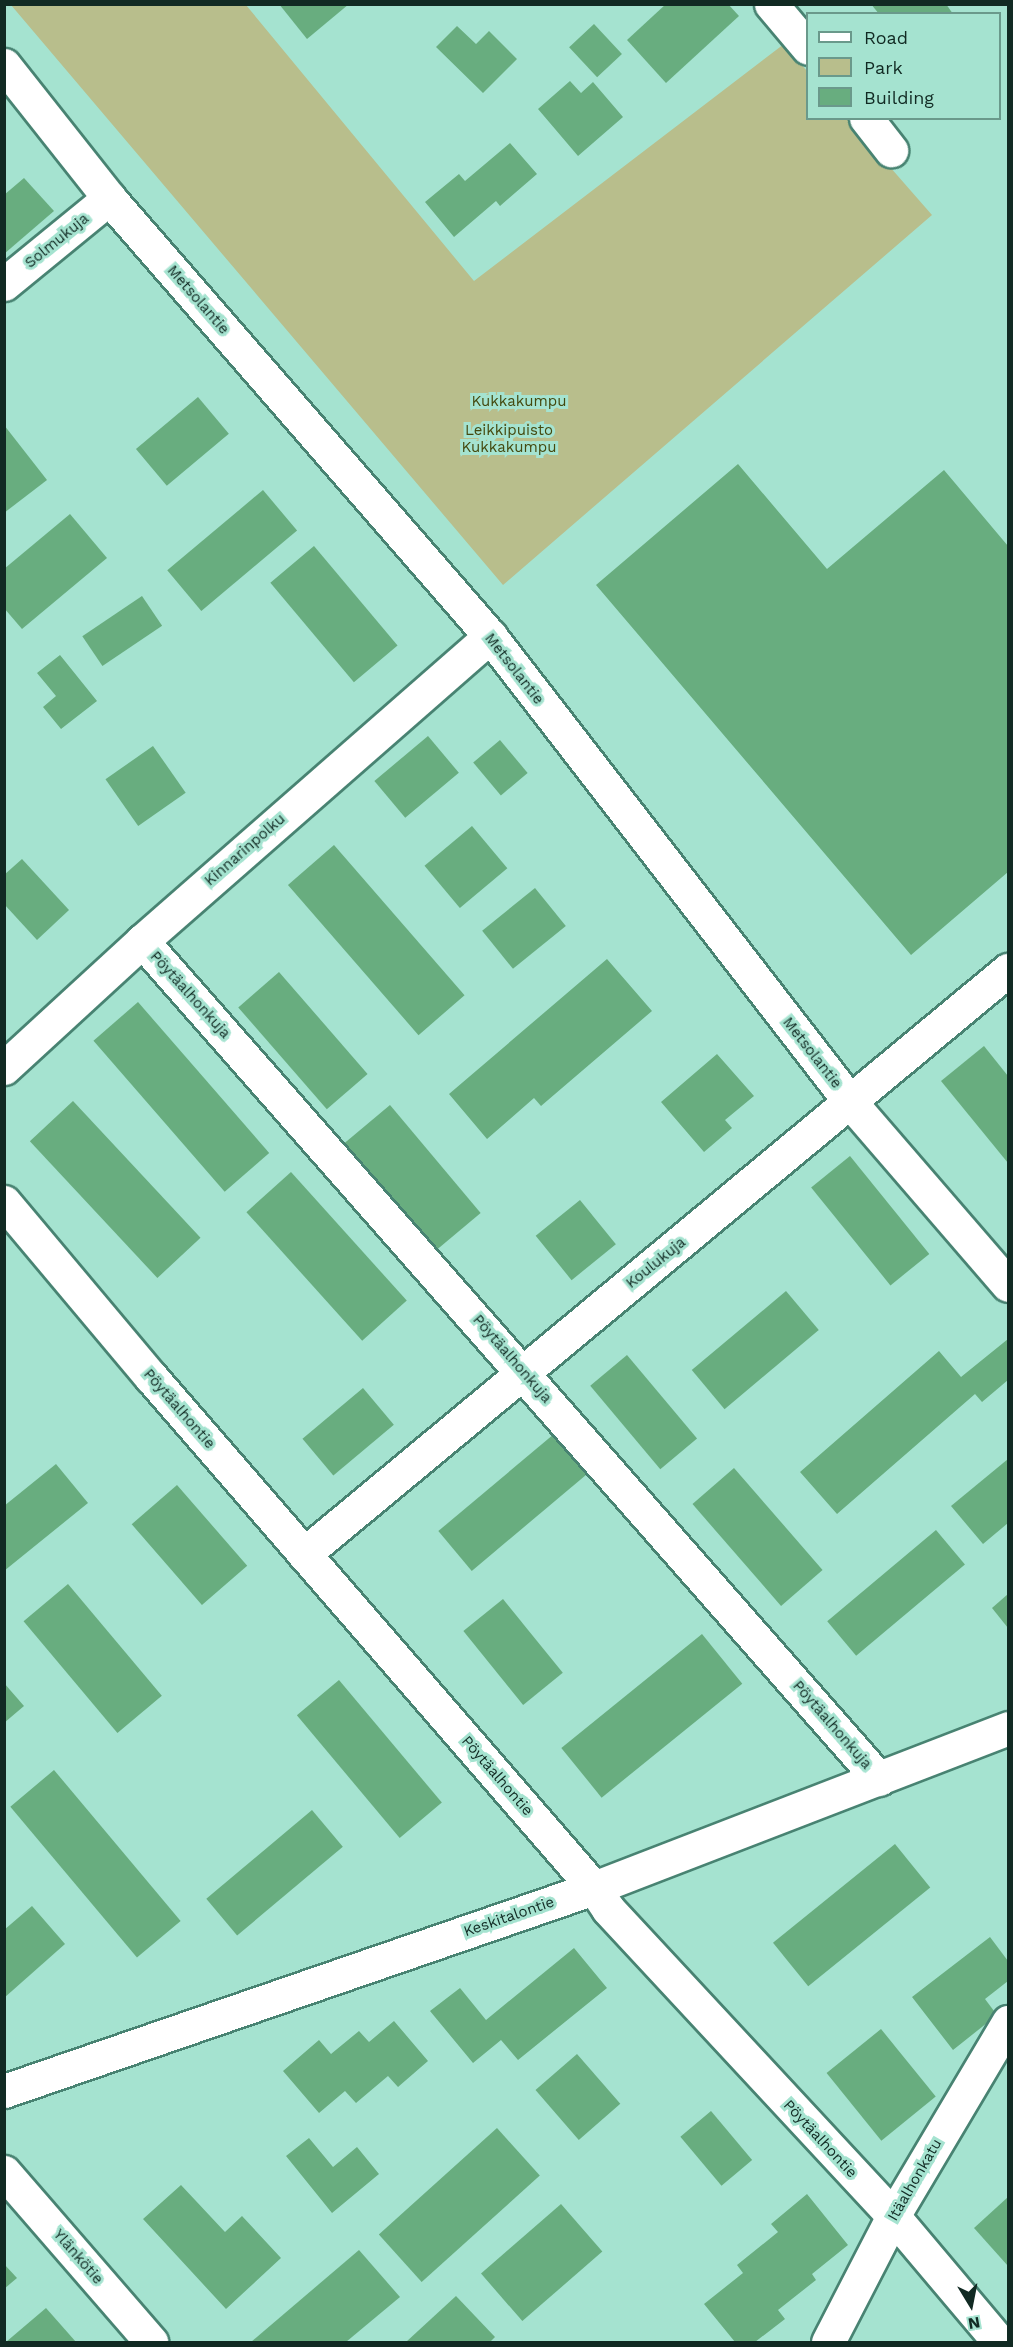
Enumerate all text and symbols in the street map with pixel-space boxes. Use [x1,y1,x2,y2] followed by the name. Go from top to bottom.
[806,12,1001,120] legend
[864,27,908,48] text: Road
[864,57,903,78] text: Park
[864,87,934,108] text: Building
[21,210,93,272] street label: Solmukuja
[163,262,233,338] street label: Metsolantie
[472,393,566,411] park label: Kukkakumpu
[462,421,556,456] park label: Leikkipuisto Kukkakumpu
[481,630,547,708] street label: Metsolantie
[201,810,289,890] street label: Kinnarinpolku
[146,948,234,1042] street label: Pöytäalhonkuja
[779,1014,845,1092] street label: Metsolantie
[623,1233,689,1293] street label: Koulukuja
[469,1311,555,1407] street label: Pöytäalhonkuja
[139,1365,219,1453] street label: Pöytäalhontie
[789,1677,875,1773] street label: Pöytäalhonkuja
[457,1732,537,1820] street label: Pöytäalhontie
[461,1893,557,1941] street label: Keskitalontie
[779,2096,861,2182] street label: Pöytäalhontie
[884,2136,946,2224] street label: Itäalhonkatu
[49,2226,107,2288] street label: Ylänkötie
[941,2275,1001,2335] north arrow
[967,2313,982,2334] text: N

